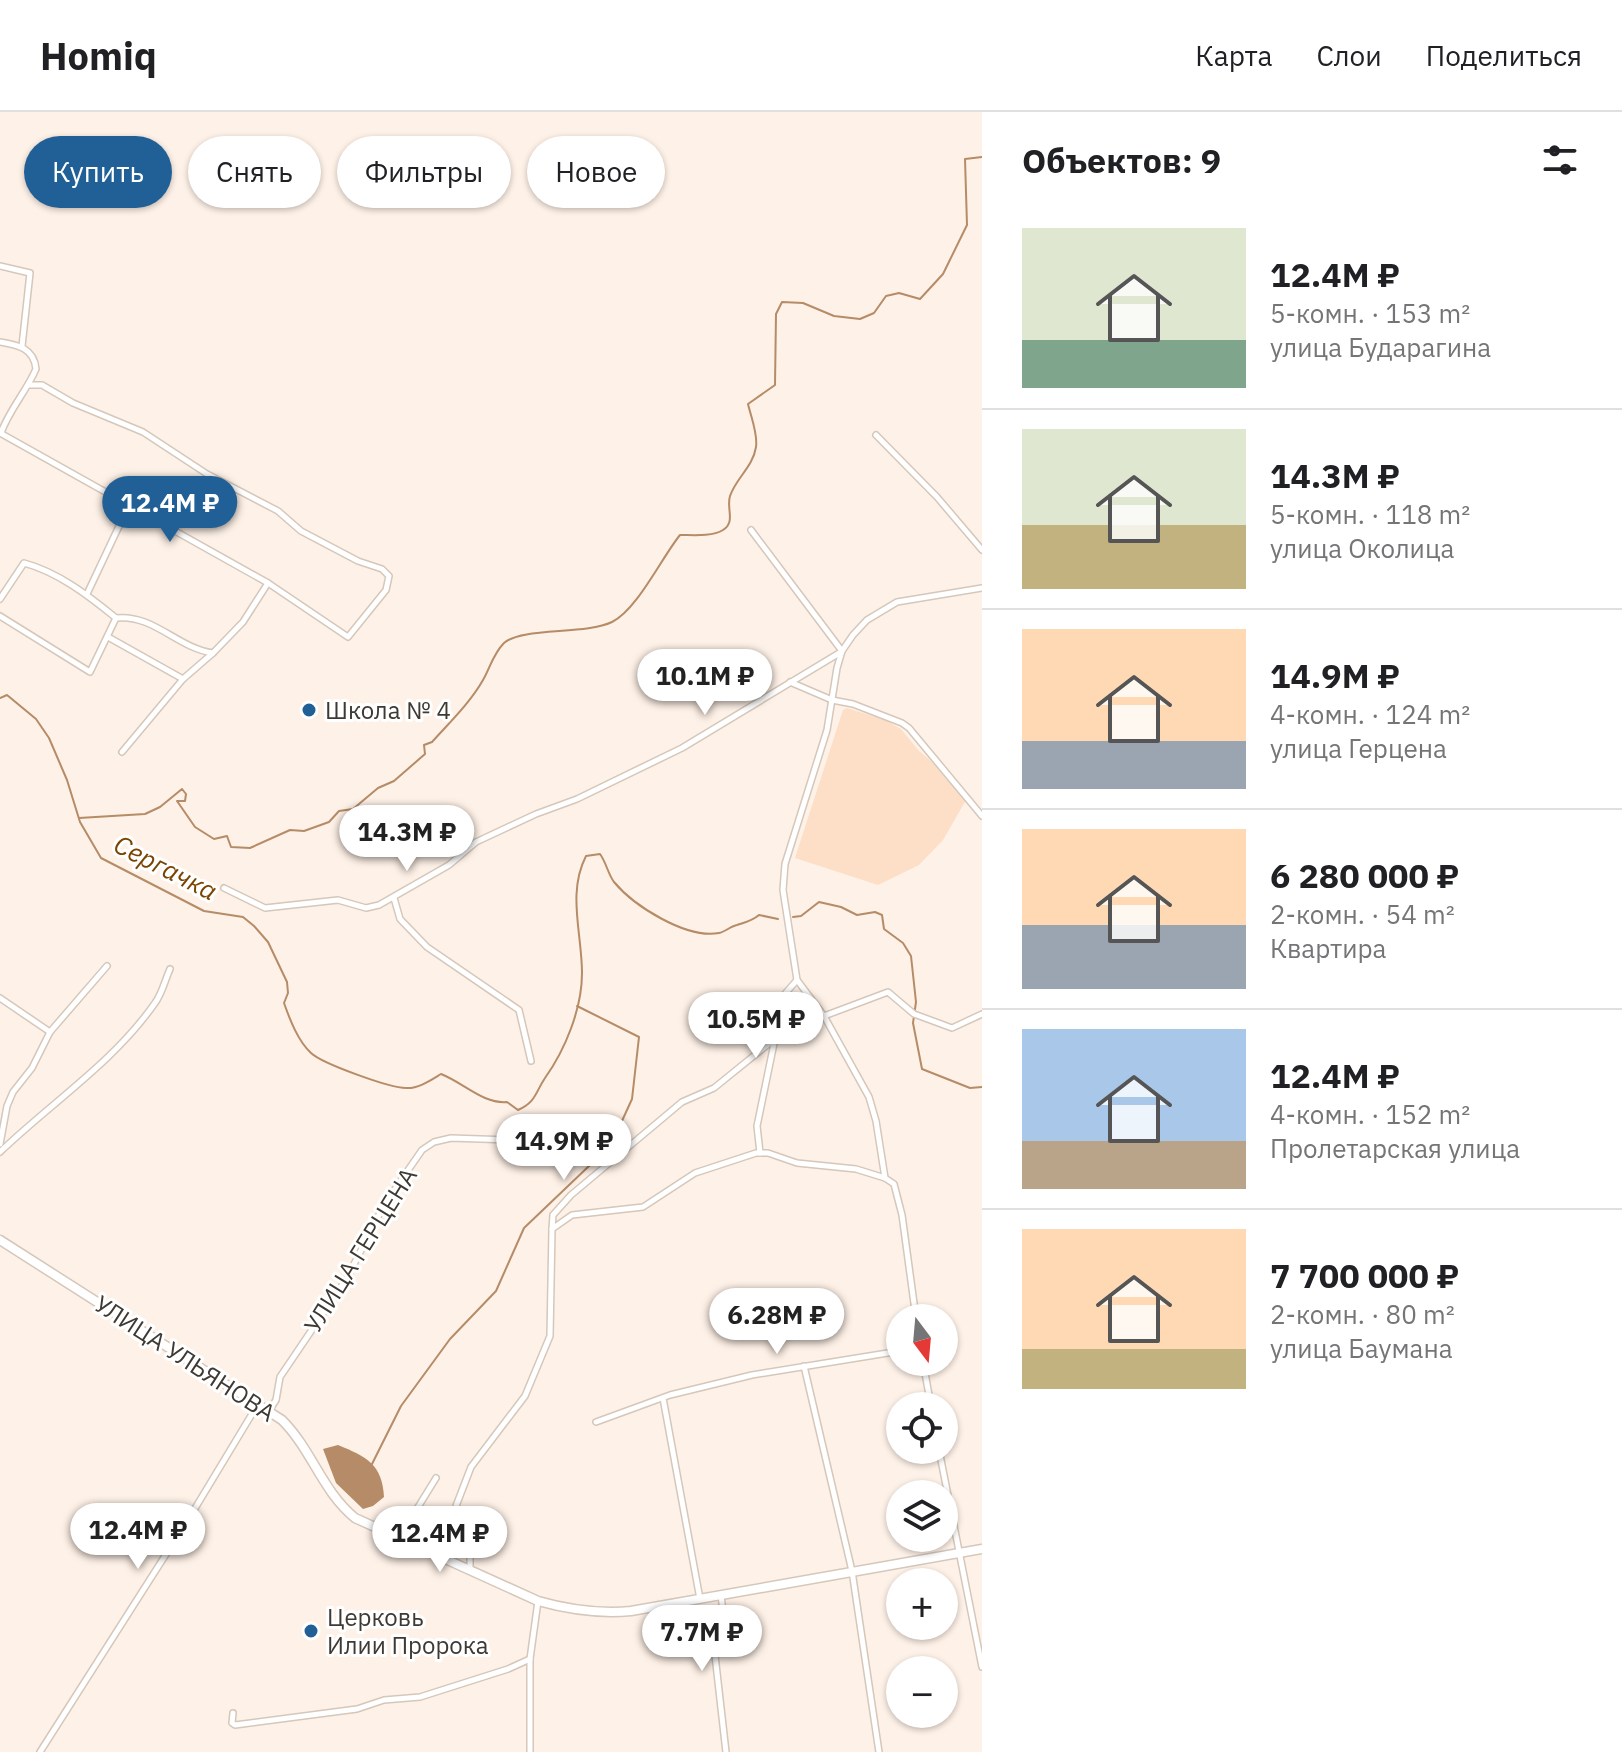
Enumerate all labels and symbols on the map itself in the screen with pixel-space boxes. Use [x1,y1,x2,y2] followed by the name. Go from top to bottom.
[96,476,244,544] pin: 12.4M ₽
[631,649,779,717] pin: 10.1M ₽
[325,694,451,726] place label: Школа № 4
[300,701,318,719] marker: Школа № 4
[333,805,481,873] pin: 14.3M ₽
[109,827,223,907] water label: Сергачка
[682,992,830,1060] pin: 10.5M ₽
[490,1114,638,1182] pin: 14.9M ₽
[296,1161,424,1339] street label: УЛИЦА ГЕРЦЕНА
[88,1287,282,1429] street label: УЛИЦА УЛЬЯНОВА
[703,1288,851,1356] pin: 6.28M ₽
[886,1304,958,1376] north arrow
[64,1503,212,1571] pin: 12.4M ₽
[366,1506,514,1574] pin: 12.4M ₽
[327,1601,489,1661] place label: Церковь Илии Пророка
[637,1605,767,1673] pin: 7.7M ₽
[302,1622,320,1640] marker: Церковь Илии Пророка

